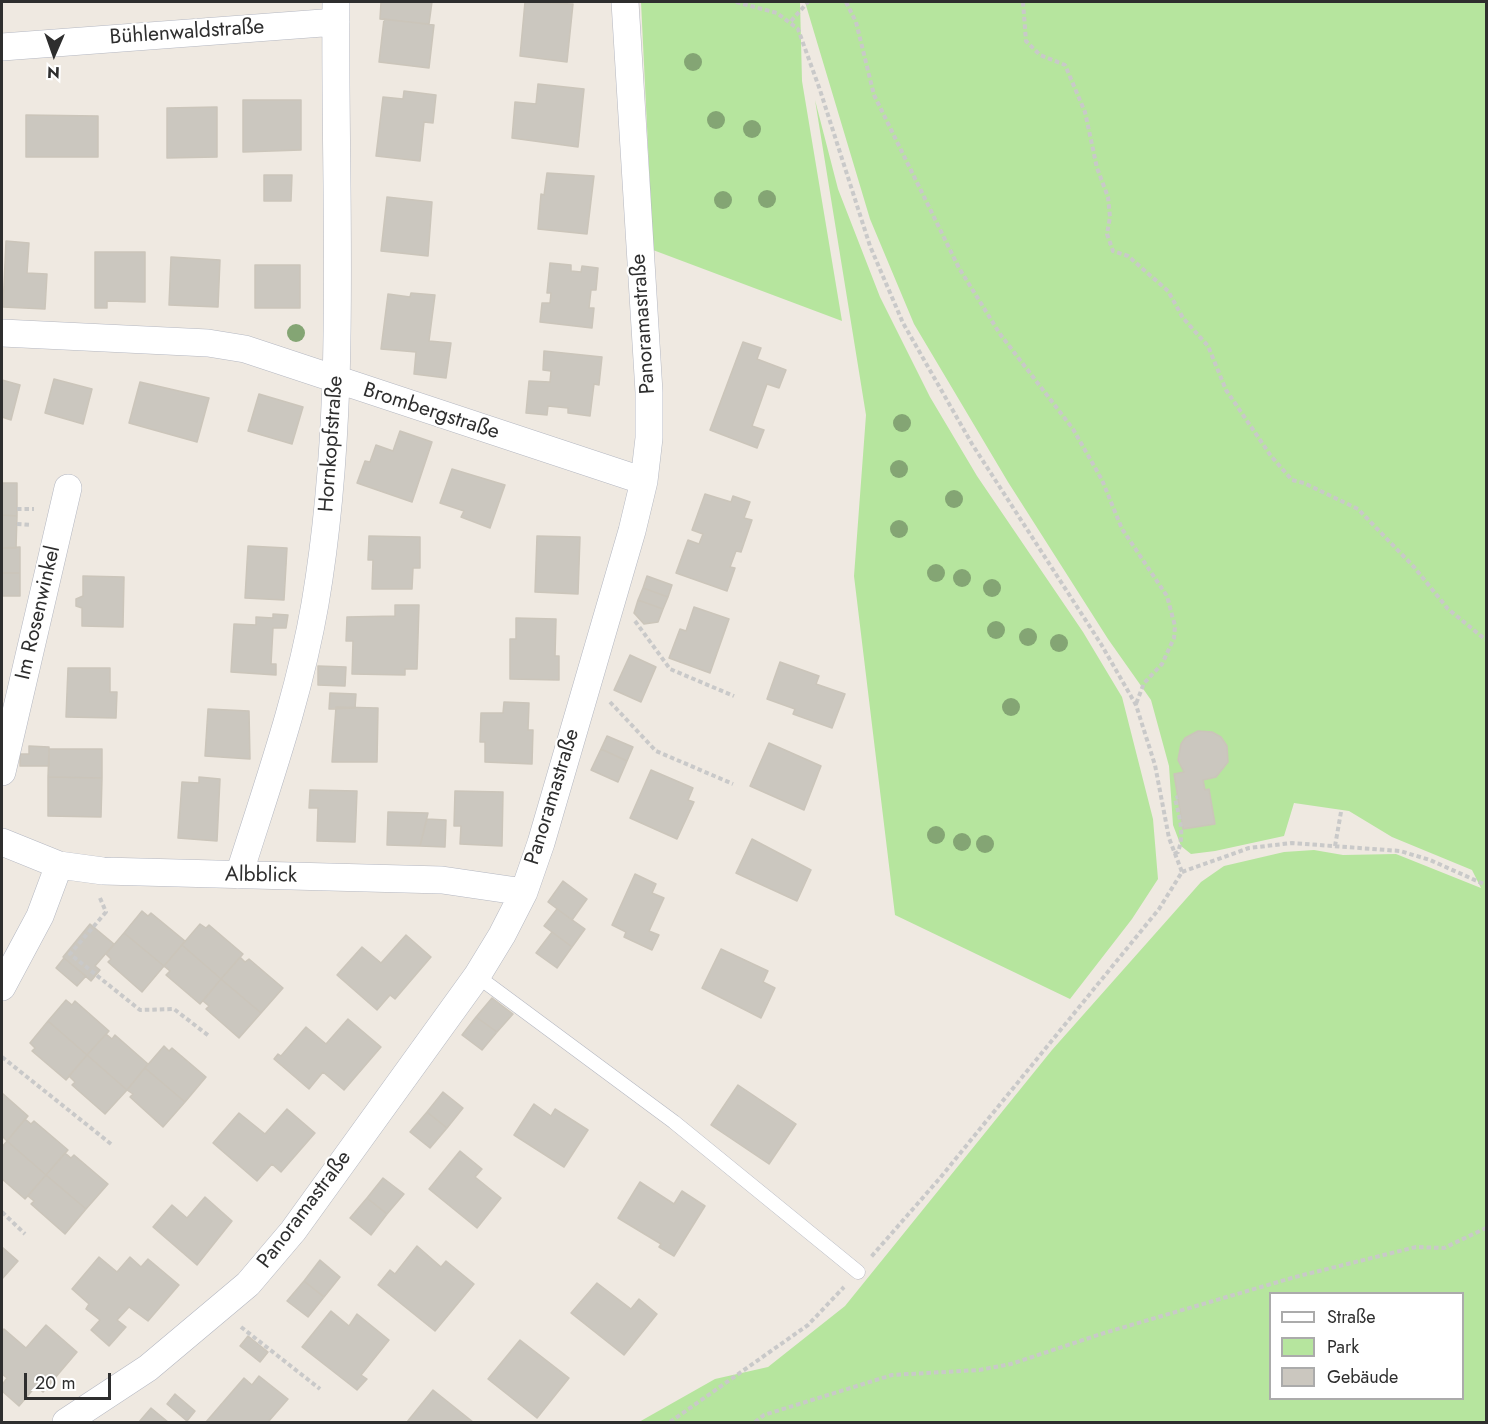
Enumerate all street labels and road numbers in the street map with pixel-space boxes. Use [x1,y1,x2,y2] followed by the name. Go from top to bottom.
[109,15,265,51] street label: Bühlenwaldstraße
[627,253,661,395] street label: Panoramastraße
[315,375,349,513] street label: Hornkopfstraße
[360,378,502,446] street label: Brombergstraße
[11,544,67,682] street label: Im Rosenwinkel
[520,726,586,868] street label: Panoramastraße
[225,863,297,889] street label: Albblick
[253,1146,357,1274] street label: Panoramastraße

